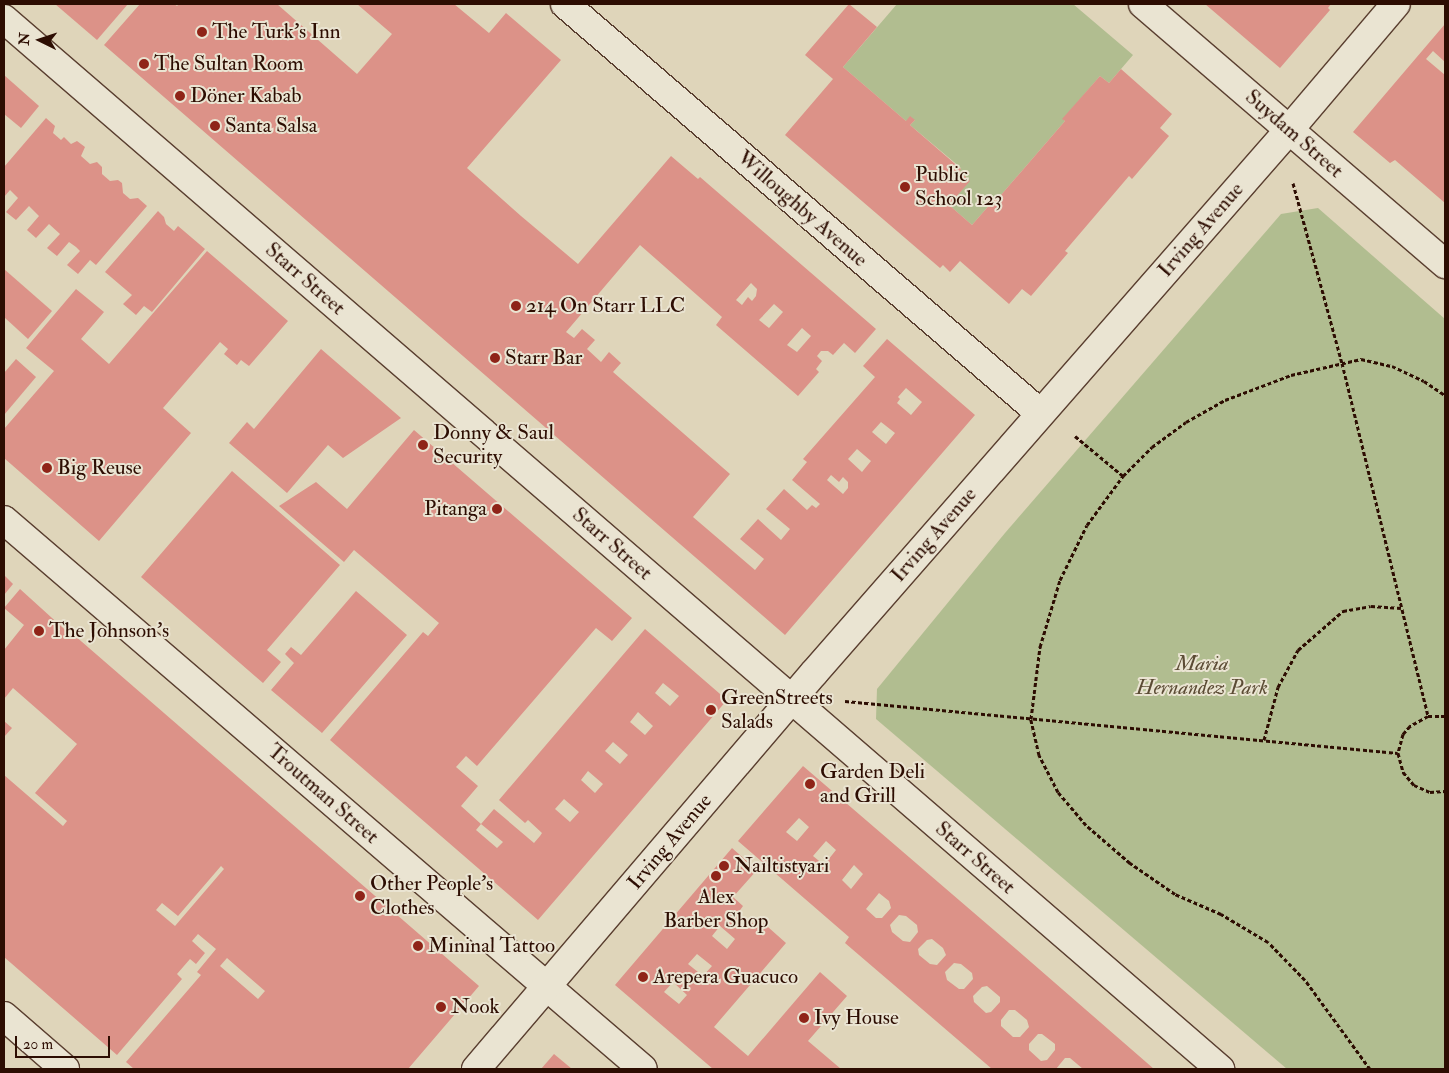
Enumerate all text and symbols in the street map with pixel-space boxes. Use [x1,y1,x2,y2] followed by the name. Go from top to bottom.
[15,15,65,65] north arrow
[212,19,341,45] place label: The Turk's Inn
[196,26,208,38] marker: The Turk's Inn
[16,32,33,46] text: N
[154,51,304,77] place label: The Sultan Room
[138,58,150,70] marker: The Sultan Room
[190,83,302,109] place label: Döner Kabab
[1240,85,1348,183] street label: Suydam Street
[174,90,186,102] marker: Döner Kabab
[225,113,317,139] place label: Santa Salsa
[209,120,221,132] marker: Santa Salsa
[732,146,872,272] street label: Willoughby Avenue
[915,162,1002,212] place label: Public School 123
[1153,177,1249,283] street label: Irving Avenue
[899,181,911,193] marker: Public School 123
[260,237,350,321] street label: Starr Street
[526,293,685,319] place label: 214 On Starr LLC
[510,300,522,312] marker: 214 On Starr LLC
[505,345,582,371] place label: Starr Bar
[489,352,501,364] marker: Starr Bar
[433,420,554,470] place label: Donny & Saul Security
[417,439,429,451] marker: Donny & Saul Security
[57,455,142,481] place label: Big Reuse
[41,462,53,474] marker: Big Reuse
[886,482,982,588] street label: Irving Avenue
[424,496,487,522] place label: Pitanga
[567,502,657,586] street label: Starr Street
[491,503,503,515] marker: Pitanga
[49,618,169,644] place label: The Johnson's
[33,625,45,637] marker: The Johnson's
[1136,651,1268,701] park label: Maria Hernandez Park
[721,685,833,735] place label: GreenStreets Salads
[705,704,717,716] marker: GreenStreets Salads
[262,739,384,849] street label: Troutman Street
[820,759,925,809] place label: Garden Deli and Grill
[804,778,816,790] marker: Garden Deli and Grill
[623,789,717,895] street label: Irving Avenue
[930,816,1020,900] street label: Starr Street
[734,853,829,879] place label: Nailtistyari
[718,860,730,872] marker: Nailtistyari
[710,870,722,882] marker: Alex Barber Shop
[370,871,493,921] place label: Other People's Clothes
[664,884,768,934] place label: Alex Barber Shop
[354,890,366,902] marker: Other People's Clothes
[428,933,555,959] place label: Mininal Tattoo
[412,940,424,952] marker: Mininal Tattoo
[653,964,798,990] place label: Arepera Guacuco
[637,971,649,983] marker: Arepera Guacuco
[451,994,500,1020] place label: Nook
[435,1001,447,1013] marker: Nook
[814,1005,899,1031] place label: Ivy House
[798,1012,810,1024] marker: Ivy House
[18,1026,112,1058] scale bar
[23,1035,53,1054] text: 20 m

